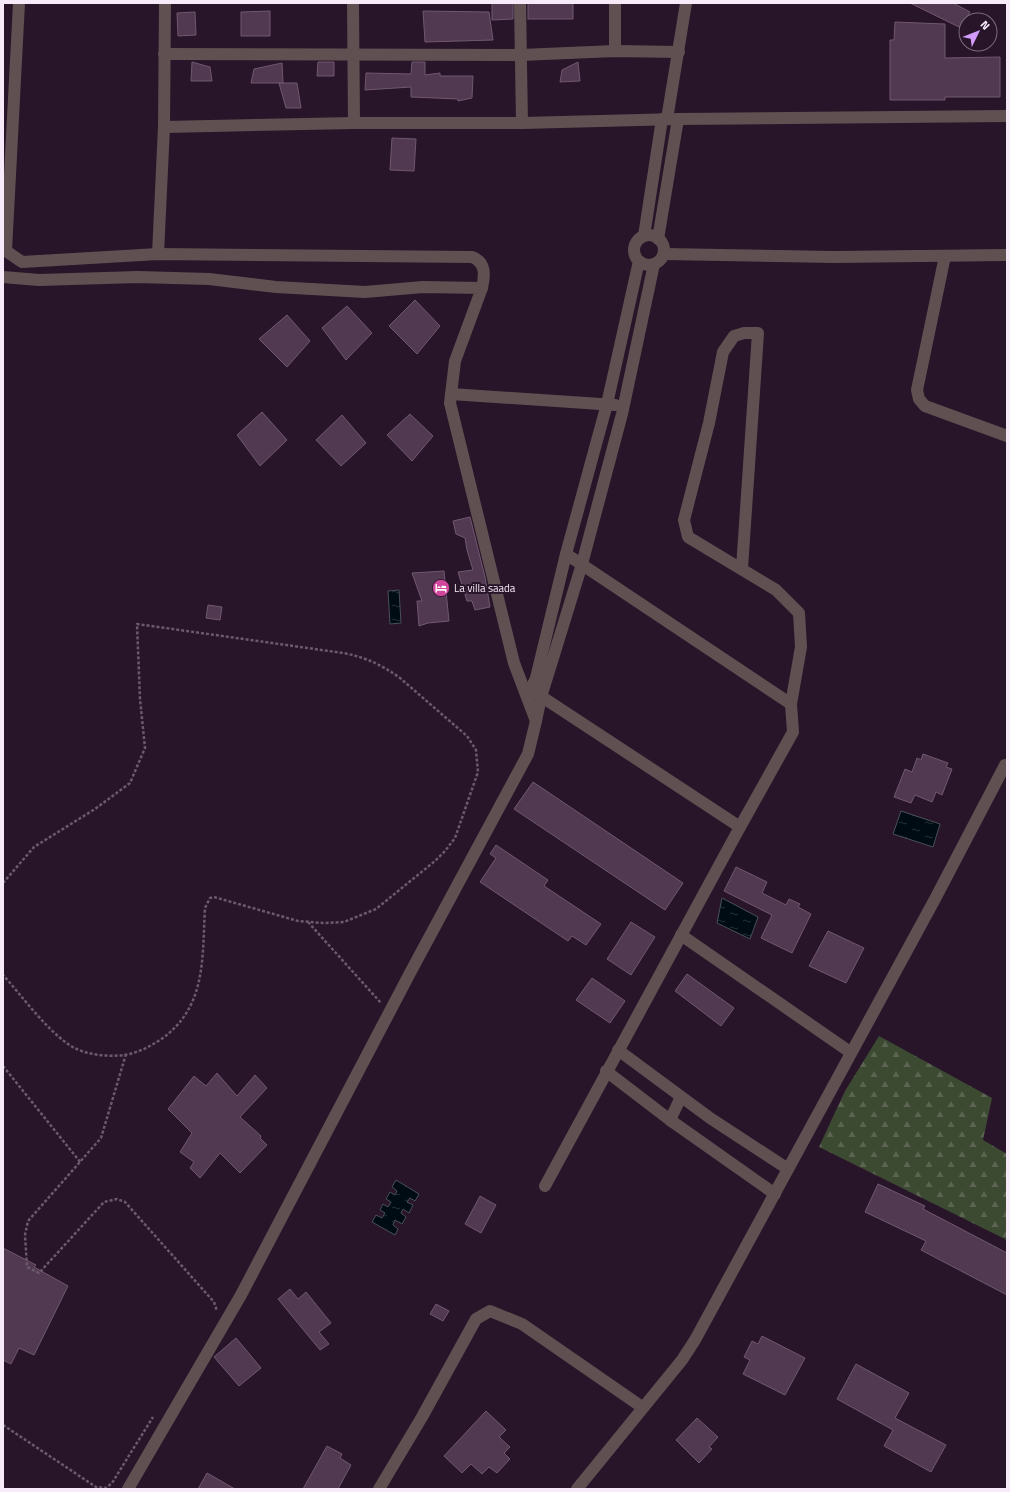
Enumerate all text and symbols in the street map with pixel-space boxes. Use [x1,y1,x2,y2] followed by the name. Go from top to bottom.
[958,12,998,52] north arrow
[977,17,994,33] text: N
[431,578,451,598] hotel icon: La villa saada
[454,580,516,596] place label: La villa saada

